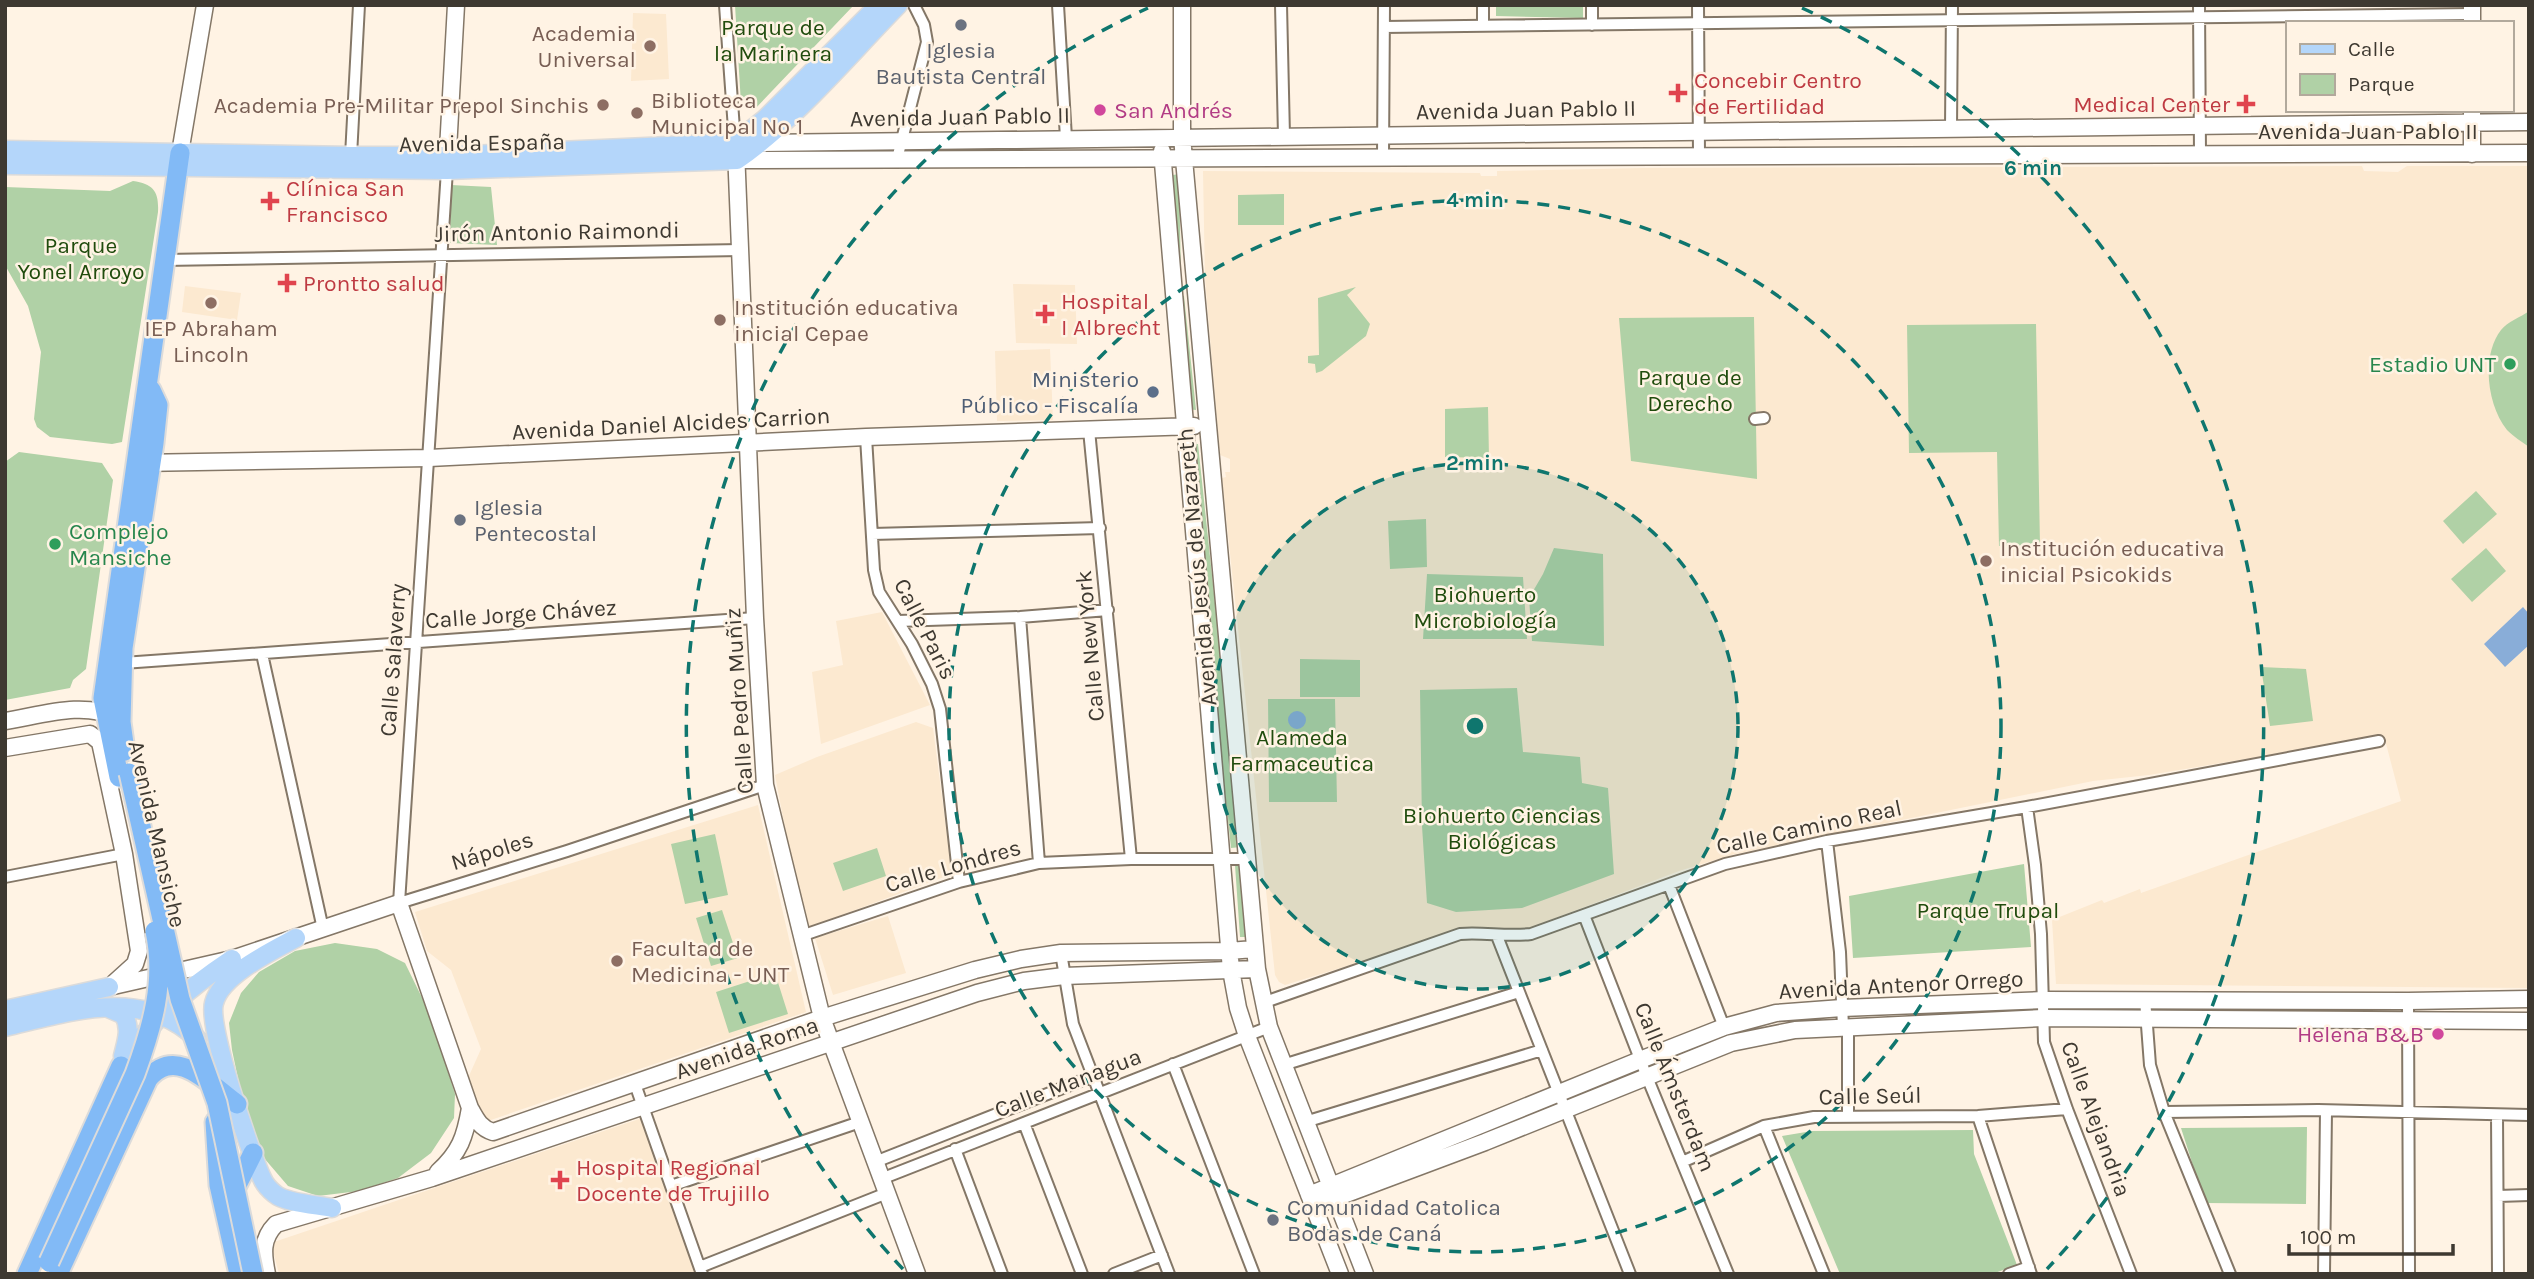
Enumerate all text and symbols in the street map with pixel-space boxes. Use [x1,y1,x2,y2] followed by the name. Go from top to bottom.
[714,14,832,67] park label: Parque de la Marinera
[953,17,969,33] marker: Iglesia Bautista Central
[532,20,636,73] place label: Academia Universal
[2286,21,2513,112] legend
[875,37,1047,90] place label: Iglesia Bautista Central
[2348,37,2395,61] text: Calle
[642,38,658,54] marker: Academia Universal
[1694,67,1862,120] place label: Concebir Centro de Fertilidad
[2348,72,2415,96] text: Parque
[1668,83,1688,103] marker: Concebir Centro de Fertilidad
[651,87,803,140] place label: Biblioteca Municipal No 1
[2073,91,2231,118] place label: Medical Center
[214,92,589,119] place label: Academia Pre-Militar Prepol Sinchis
[2236,94,2256,114] marker: Medical Center
[1416,95,1636,125] street label: Avenida Juan Pablo II
[595,97,611,113] marker: Academia Pre-Militar Prepol Sinchis
[1114,97,1233,124] place label: San Andrés
[850,102,1070,132] street label: Avenida Juan Pablo II
[1092,102,1108,118] marker: San Andrés
[629,105,645,121] marker: Biblioteca Municipal No 1
[2258,118,2478,145] street label: Avenida Juan Pablo II
[399,128,565,158] street label: Avenida España
[2004,156,2062,180] text: 6 min
[286,175,405,228] place label: Clínica San Francisco
[1446,188,1504,212] text: 4 min
[260,191,280,211] marker: Clínica San Francisco
[434,216,680,248] street label: Jirón Antonio Raimondi
[18,232,144,285] park label: Parque Yonel Arroyo
[303,270,445,297] place label: Prontto salud
[277,273,297,293] marker: Prontto salud
[1061,288,1161,341] place label: Hospital I Albrecht
[734,294,959,347] place label: Institución educativa inicial Cepae
[203,295,219,311] marker: IEP Abraham Lincoln
[1035,304,1055,324] marker: Hospital I Albrecht
[712,312,728,328] marker: Institución educativa inicial Cepae
[144,315,278,368] place label: IEP Abraham Lincoln
[2369,351,2496,378] place label: Estadio UNT
[2502,356,2518,372] marker: Estadio UNT
[1638,364,1742,417] park label: Parque de Derecho
[961,366,1139,419] place label: Ministerio Público - Fiscalía
[1145,384,1161,400] marker: Ministerio Público - Fiscalía
[511,402,831,446] street label: Avenida Daniel Alcides Carrion
[1171,427,1223,707] street label: Avenida Jesús de Nazareth
[1446,451,1504,475] text: 2 min
[474,494,597,547] place label: Iglesia Pentecostal
[452,512,468,528] marker: Iglesia Pentecostal
[69,518,172,571] place label: Complejo Mansiche
[2000,535,2225,588] place label: Institución educativa inicial Psicokids
[47,536,63,552] marker: Complejo Mansiche
[1978,553,1994,569] marker: Institución educativa inicial Psicokids
[1070,569,1110,723] street label: Calle New York
[888,574,962,684] street label: Calle Paris
[1413,581,1557,634] park label: Biohuerto Microbiología
[374,582,412,737] street label: Calle Salaverry
[424,594,618,634] street label: Calle Jorge Chávez
[719,607,759,795] street label: Calle Pedro Muñiz
[1463,714,1487,738] centre of rings
[1230,724,1374,777] park label: Alameda Farmaceutica
[122,738,192,930] street label: Avenida Mansiche
[1714,794,1904,860] street label: Calle Camino Real
[1403,802,1601,855] park label: Biohuerto Ciencias Biológicas
[448,826,536,876] street label: Nápoles
[882,834,1024,898] street label: Calle Londres
[1917,897,2059,924] park label: Parque Trupal
[631,935,790,988] place label: Facultad de Medicina - UNT
[609,953,625,969] marker: Facultad de Medicina - UNT
[1778,965,2024,1005] street label: Avenida Antenor Orrego
[1629,998,1721,1176] street label: Calle Ámsterdam
[672,1011,822,1085] street label: Avenida Roma
[2297,1021,2424,1048] place label: Helena B&B
[2430,1026,2446,1042] marker: Helena B&B
[2055,1038,2137,1200] street label: Calle Alejandria
[991,1043,1145,1123] street label: Calle Managua
[1818,1082,1922,1110] street label: Calle Seúl
[576,1154,770,1207] place label: Hospital Regional Docente de Trujillo
[550,1170,570,1190] marker: Hospital Regional Docente de Trujillo
[1287,1194,1501,1247] place label: Comunidad Catolica Bodas de Caná
[1265,1212,1281,1228] marker: Comunidad Catolica Bodas de Caná
[2289,1212,2454,1256] scale bar
[2300,1225,2357,1249] text: 100 m

